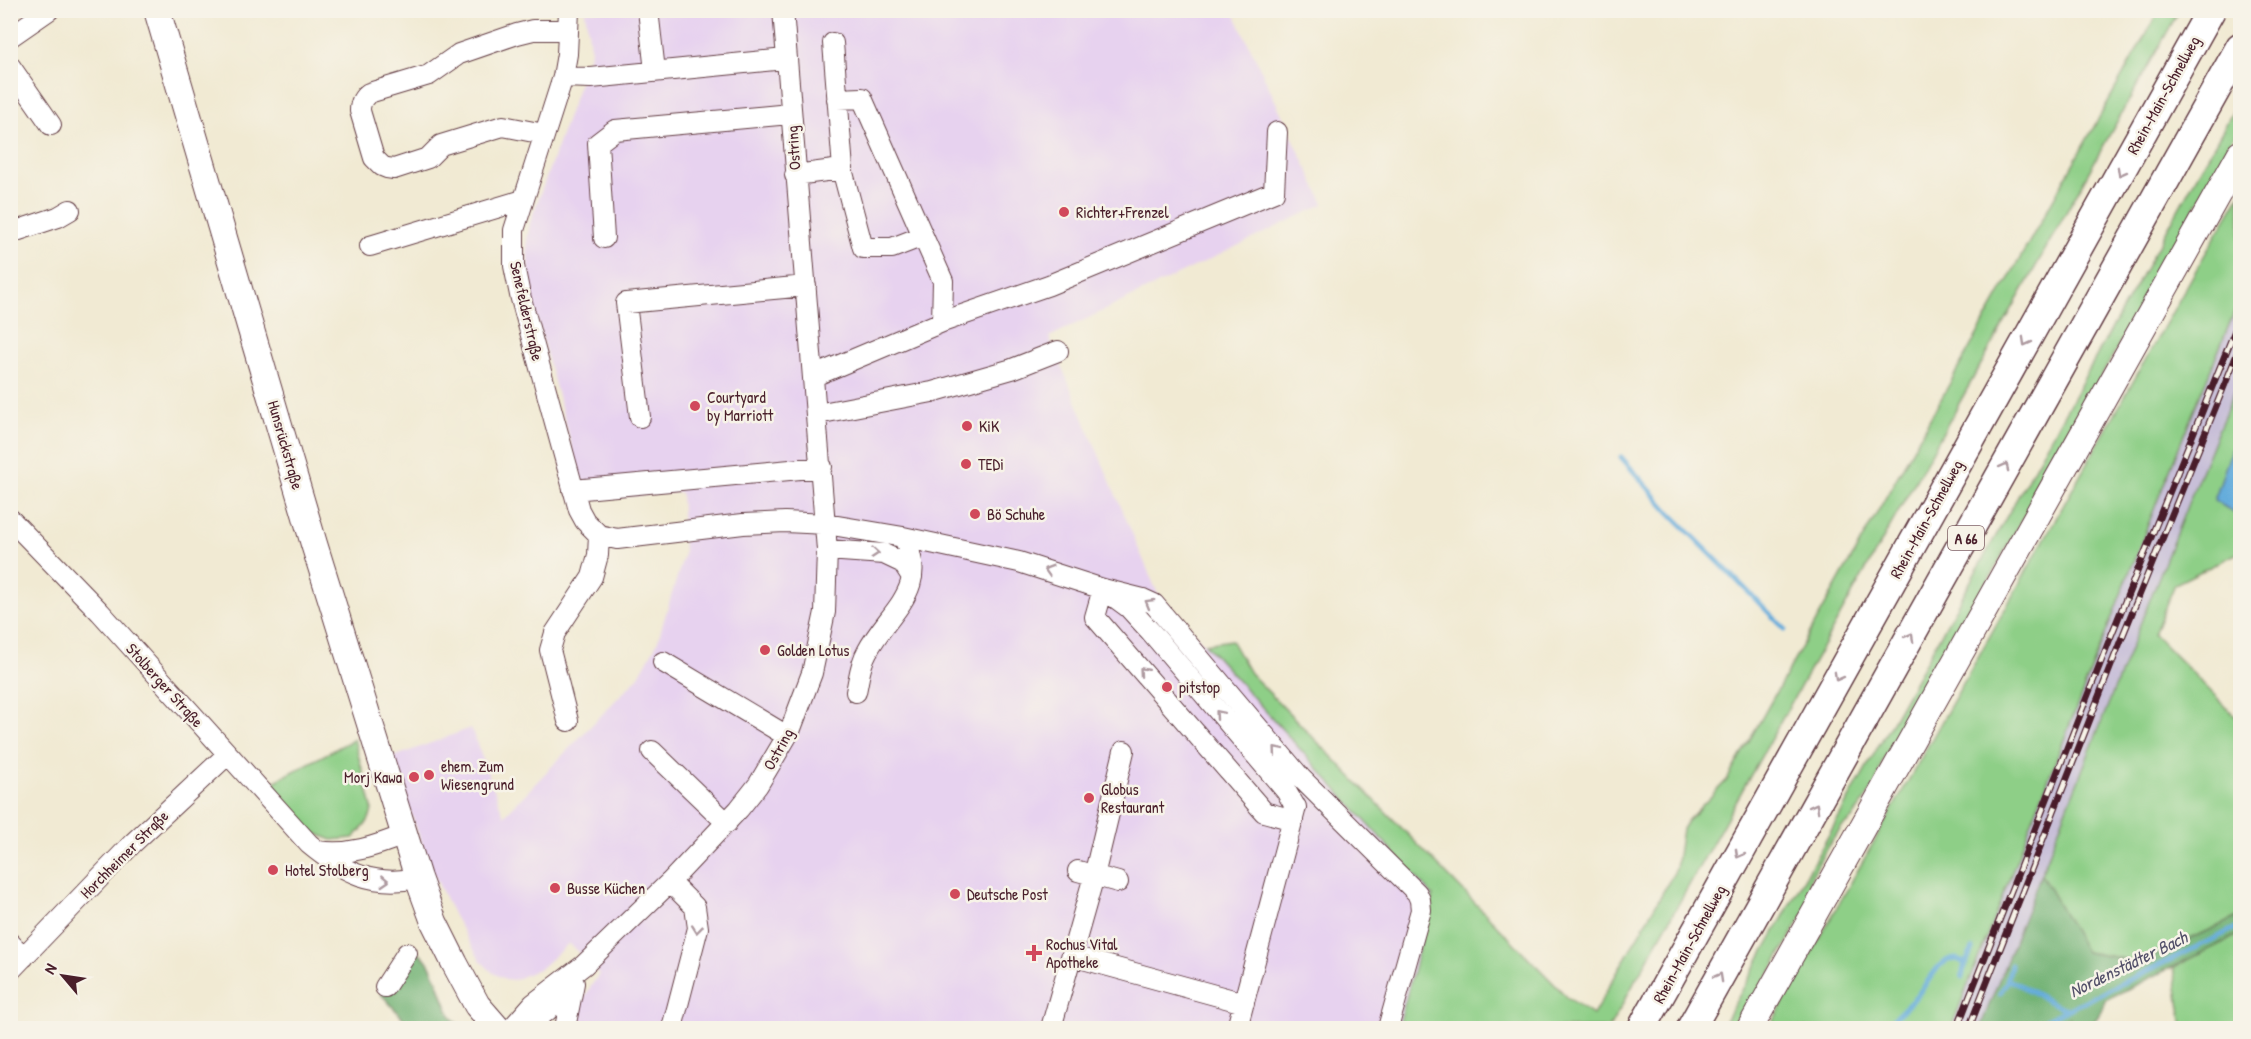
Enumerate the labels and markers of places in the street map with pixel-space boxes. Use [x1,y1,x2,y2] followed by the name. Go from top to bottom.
[1076,201,1169,223] place label: Richter+Frenzel
[1057,205,1071,219] marker: Richter+Frenzel
[707,386,774,426] place label: Courtyard by Marriott
[688,399,702,413] marker: Courtyard by Marriott
[979,415,1000,437] place label: KiK
[960,419,974,433] marker: KiK
[978,453,1004,475] place label: TEDi
[959,457,973,471] marker: TEDi
[987,503,1046,525] place label: Bö Schuhe
[968,507,982,521] marker: Bö Schuhe
[777,639,849,661] place label: Golden Lotus
[758,643,772,657] marker: Golden Lotus
[1179,676,1220,698] place label: pitstop
[1160,680,1174,694] marker: pitstop
[441,755,514,795] place label: ehem. Zum Wiesengrund
[344,766,402,788] place label: Morj Kawa
[422,768,436,782] marker: ehem. Zum Wiesengrund
[407,770,421,784] marker: Morj Kawa
[1101,778,1165,818] place label: Globus Restaurant
[1082,791,1096,805] marker: Globus Restaurant
[285,859,369,881] place label: Hotel Stolberg
[266,863,280,877] marker: Hotel Stolberg
[567,877,645,899] place label: Busse Küchen
[548,881,562,895] marker: Busse Küchen
[967,883,1048,905] place label: Deutsche Post
[948,887,962,901] marker: Deutsche Post
[1046,933,1118,973] place label: Rochus Vital Apotheke
[1027,946,1041,960] marker: Rochus Vital Apotheke

